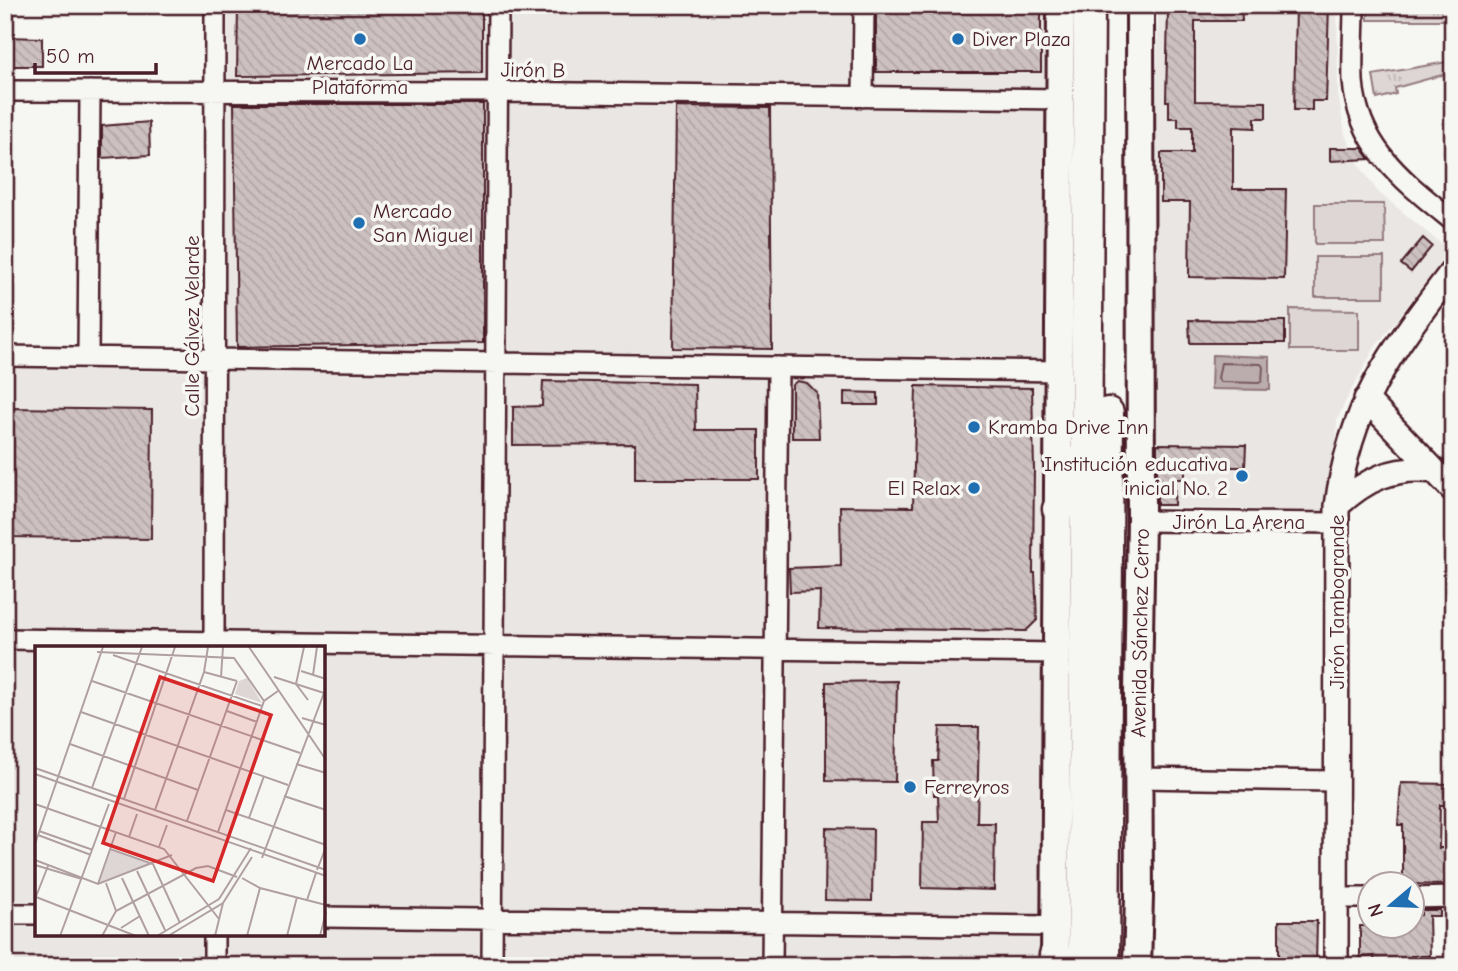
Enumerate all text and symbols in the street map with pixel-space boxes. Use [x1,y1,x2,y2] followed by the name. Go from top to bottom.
[972,27,1071,51] place label: Diver Plaza
[352,31,368,47] marker: Mercado La Plataforma
[950,31,966,47] marker: Diver Plaza
[35,32,156,76] scale bar
[46,44,95,68] text: 50 m
[306,51,414,99] place label: Mercado La Plataforma
[500,57,566,83] street label: Jirón B
[373,199,473,247] place label: Mercado San Miguel
[351,215,367,231] marker: Mercado San Miguel
[180,235,204,417] street label: Calle Gálvez Velarde
[988,415,1149,439] place label: Kramba Drive Inn
[966,419,982,435] marker: Kramba Drive Inn
[1044,452,1228,500] place label: Institución educativa inicial No. 2
[1234,468,1250,484] marker: Institución educativa inicial No. 2
[888,476,960,500] place label: El Relax
[966,480,982,496] marker: El Relax
[1173,510,1305,534] street label: Jirón La Arena
[1325,515,1349,689] street label: Jirón Tambogrande
[1126,528,1154,738] street label: Avenida Sánchez Cerro
[35,646,326,936] inset map
[924,775,1009,799] place label: Ferreyros
[902,779,918,795] marker: Ferreyros
[1356,870,1426,940] north arrow
[1363,901,1388,920] text: N

